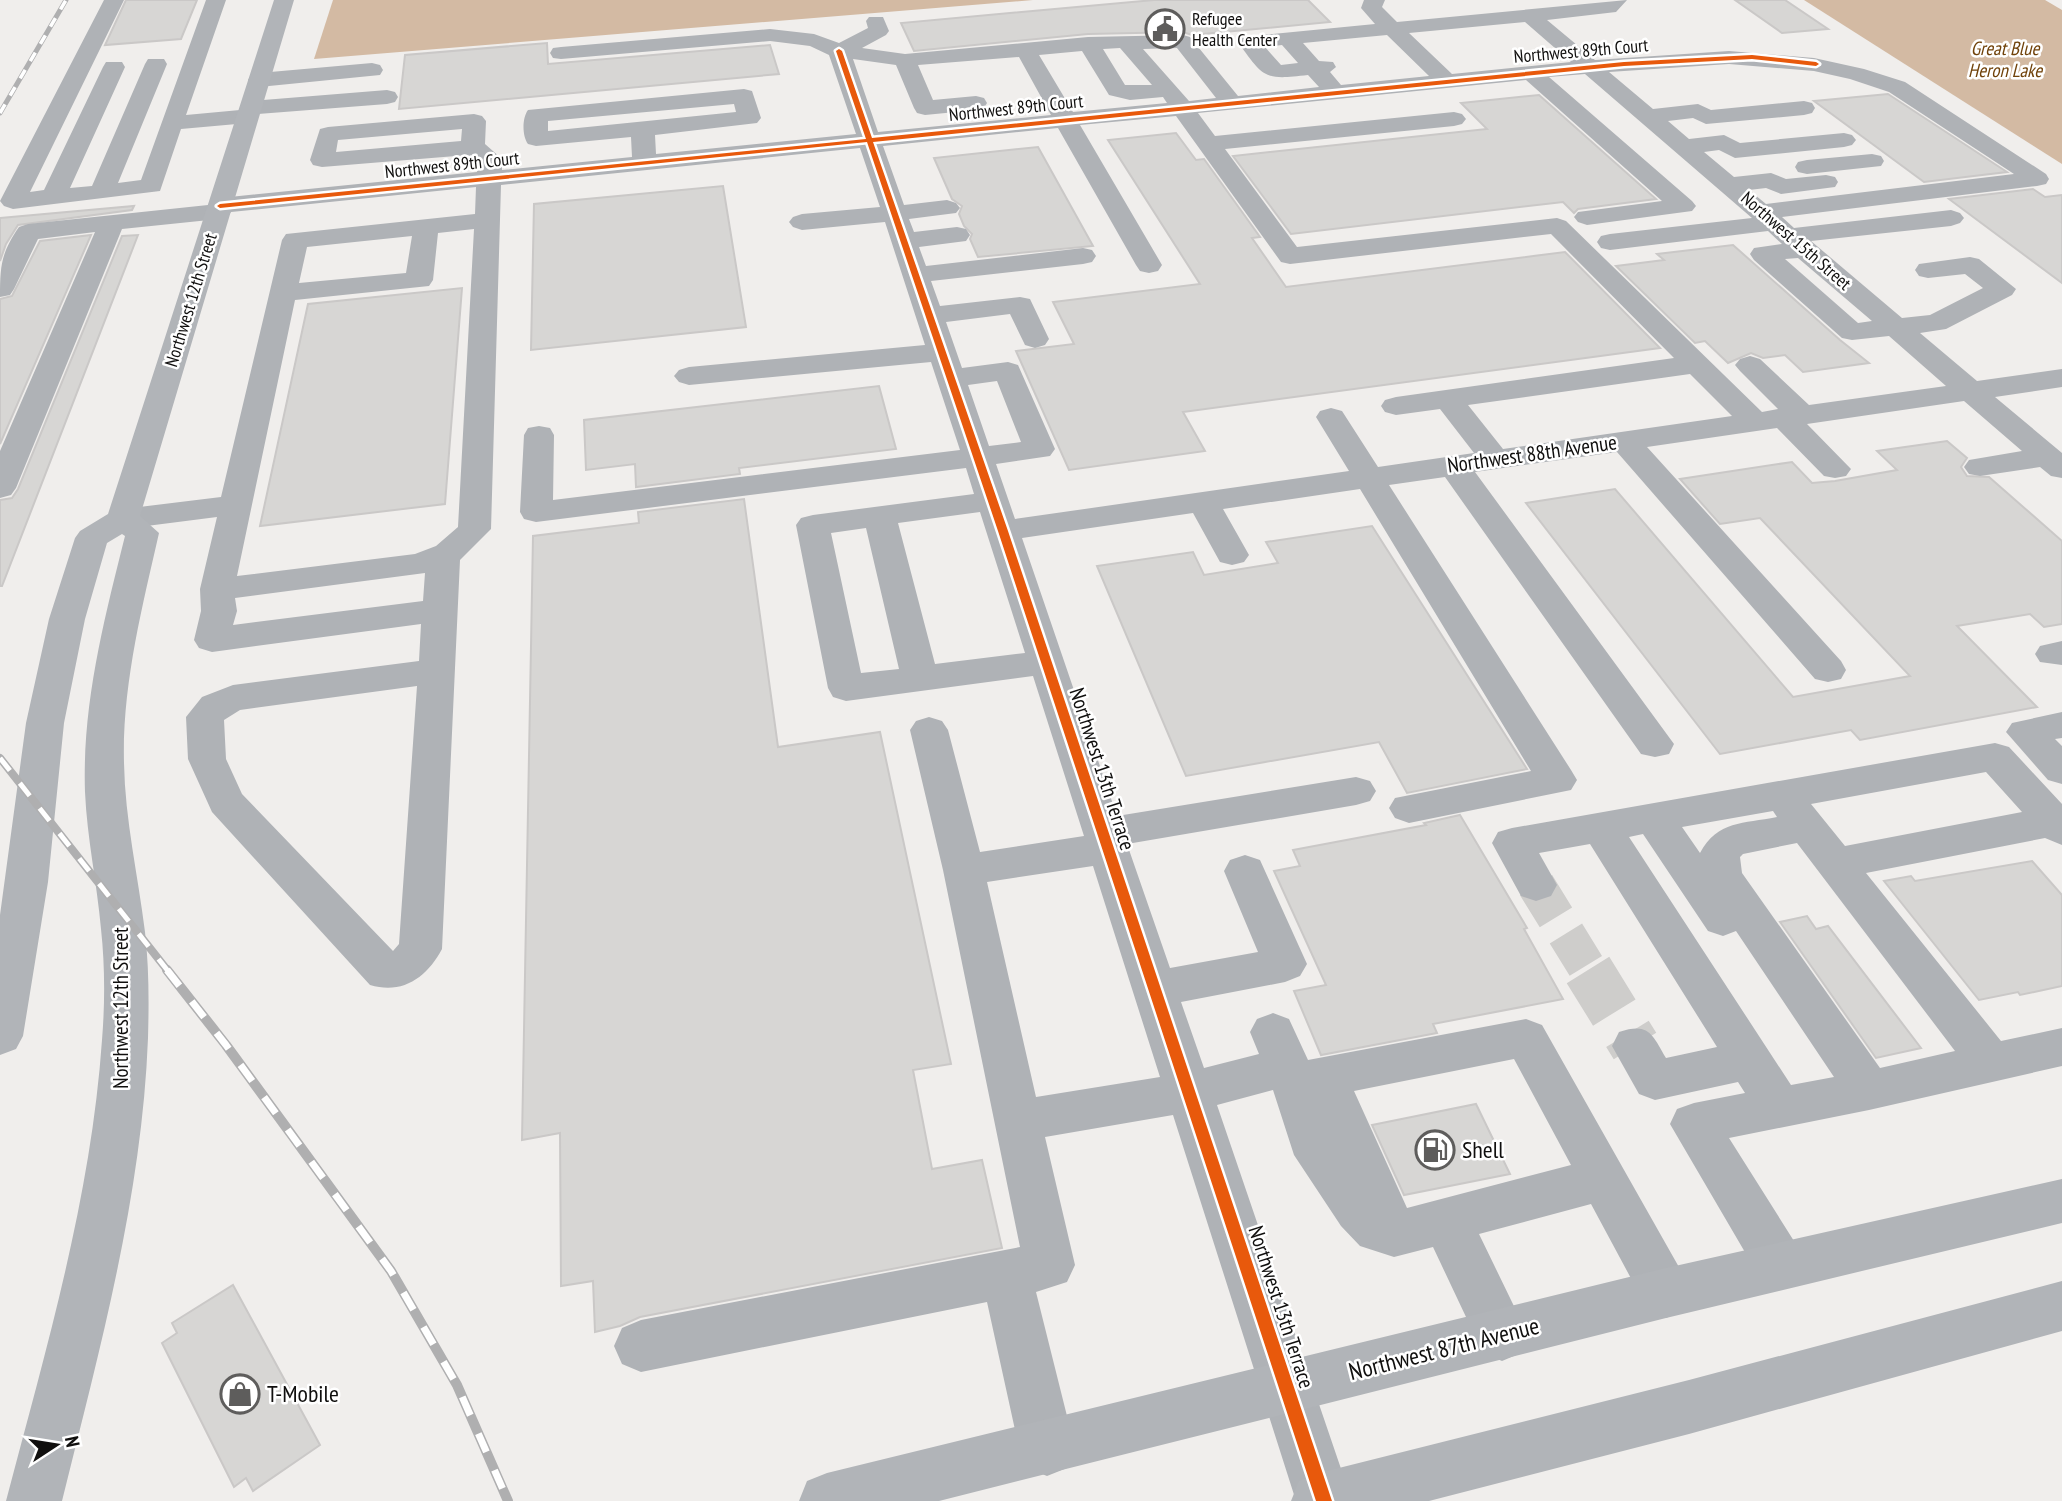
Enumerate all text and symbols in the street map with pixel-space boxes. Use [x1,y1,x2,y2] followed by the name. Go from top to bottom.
[1192,7,1277,51] place label: Refugee Health Center
[1144,8,1186,50] public building icon: Refugee Health Center
[1513,33,1649,68] street label: Northwest 89th Court
[1968,36,2043,82] water label: Great Blue Heron Lake
[948,89,1084,126] street label: Northwest 89th Court
[384,146,520,183] street label: Northwest 89th Court
[1736,186,1856,295] street label: Northwest 15th Street
[159,230,222,369] street label: Northwest 12th Street
[1445,428,1618,479] street label: Northwest 88th Avenue
[1063,684,1141,854] street label: Northwest 13th Terrace
[107,927,134,1089] street label: Northwest 12th Street
[1414,1129,1456,1171] fuel station icon: Shell
[1462,1134,1504,1165] place label: Shell
[1242,1222,1320,1392] street label: Northwest 13th Terrace
[1346,1310,1542,1387] street label: Northwest 87th Avenue
[219,1373,261,1415] shop icon: T-Mobile
[267,1378,339,1409] place label: T-Mobile
[21,1410,91,1480] north arrow
[60,1434,85,1449] text: N

